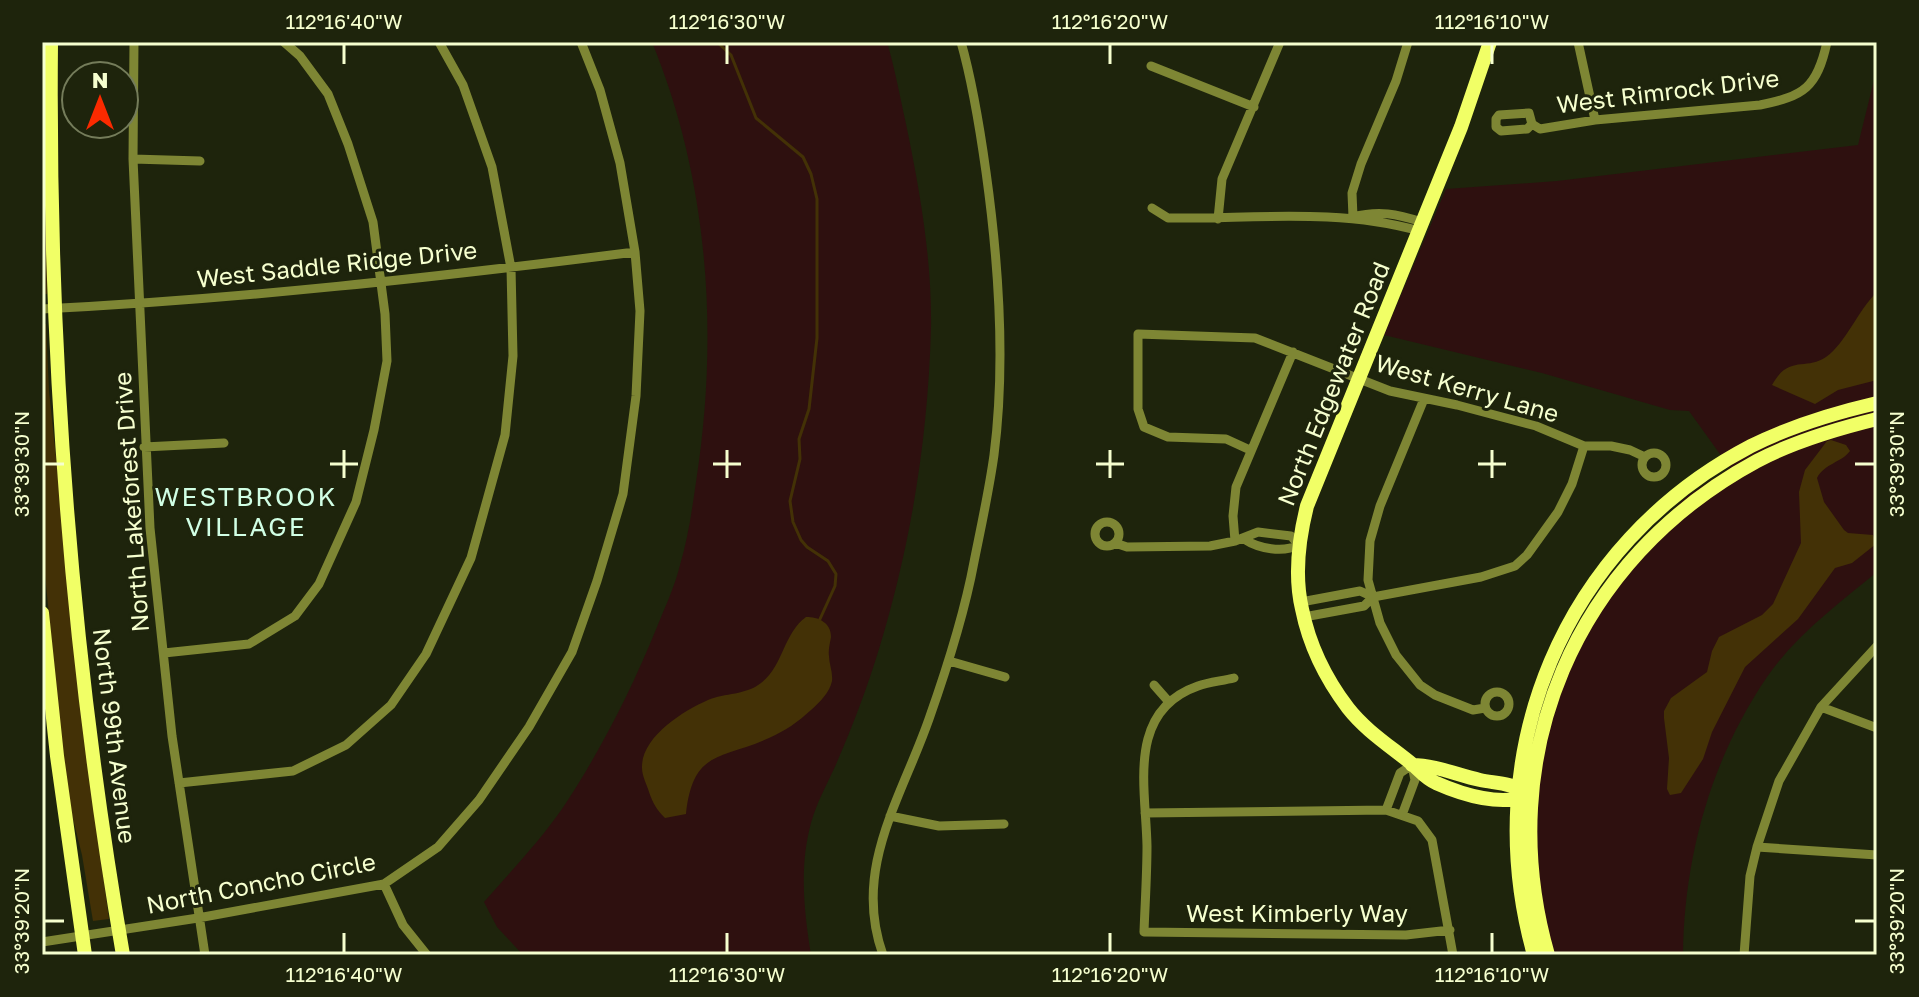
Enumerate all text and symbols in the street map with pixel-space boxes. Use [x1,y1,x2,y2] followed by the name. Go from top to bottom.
[286,9,403,33] text: 112°16'40"W
[669,9,785,33] text: 112°16'30"W
[1052,9,1168,33] text: 112°16'20"W
[1435,9,1549,33] text: 112°16'10"W
[60,60,140,140] north arrow
[1555,62,1781,119] street label: West Rimrock Drive
[92,66,108,93] text: N
[195,234,478,293] street label: West Saddle Ridge Drive
[1270,257,1395,510] street label: North Edgewater Road
[1372,348,1562,428] street label: West Kerry Lane
[107,371,154,633] street label: North Lakeforest Drive
[9,411,33,517] text: 33°39'30"N
[1884,411,1908,517] text: 33°39'30"N
[155,481,337,542] district label: WESTBROOK VILLAGE
[88,626,143,845] street label: North 99th Avenue
[144,846,378,919] street label: North Concho Circle
[9,868,33,974] text: 33°39'20"N
[1884,868,1908,974] text: 33°39'20"N
[1186,898,1408,927] street label: West Kimberly Way
[286,962,403,986] text: 112°16'40"W
[669,962,785,986] text: 112°16'30"W
[1052,962,1168,986] text: 112°16'20"W
[1435,962,1549,986] text: 112°16'10"W

